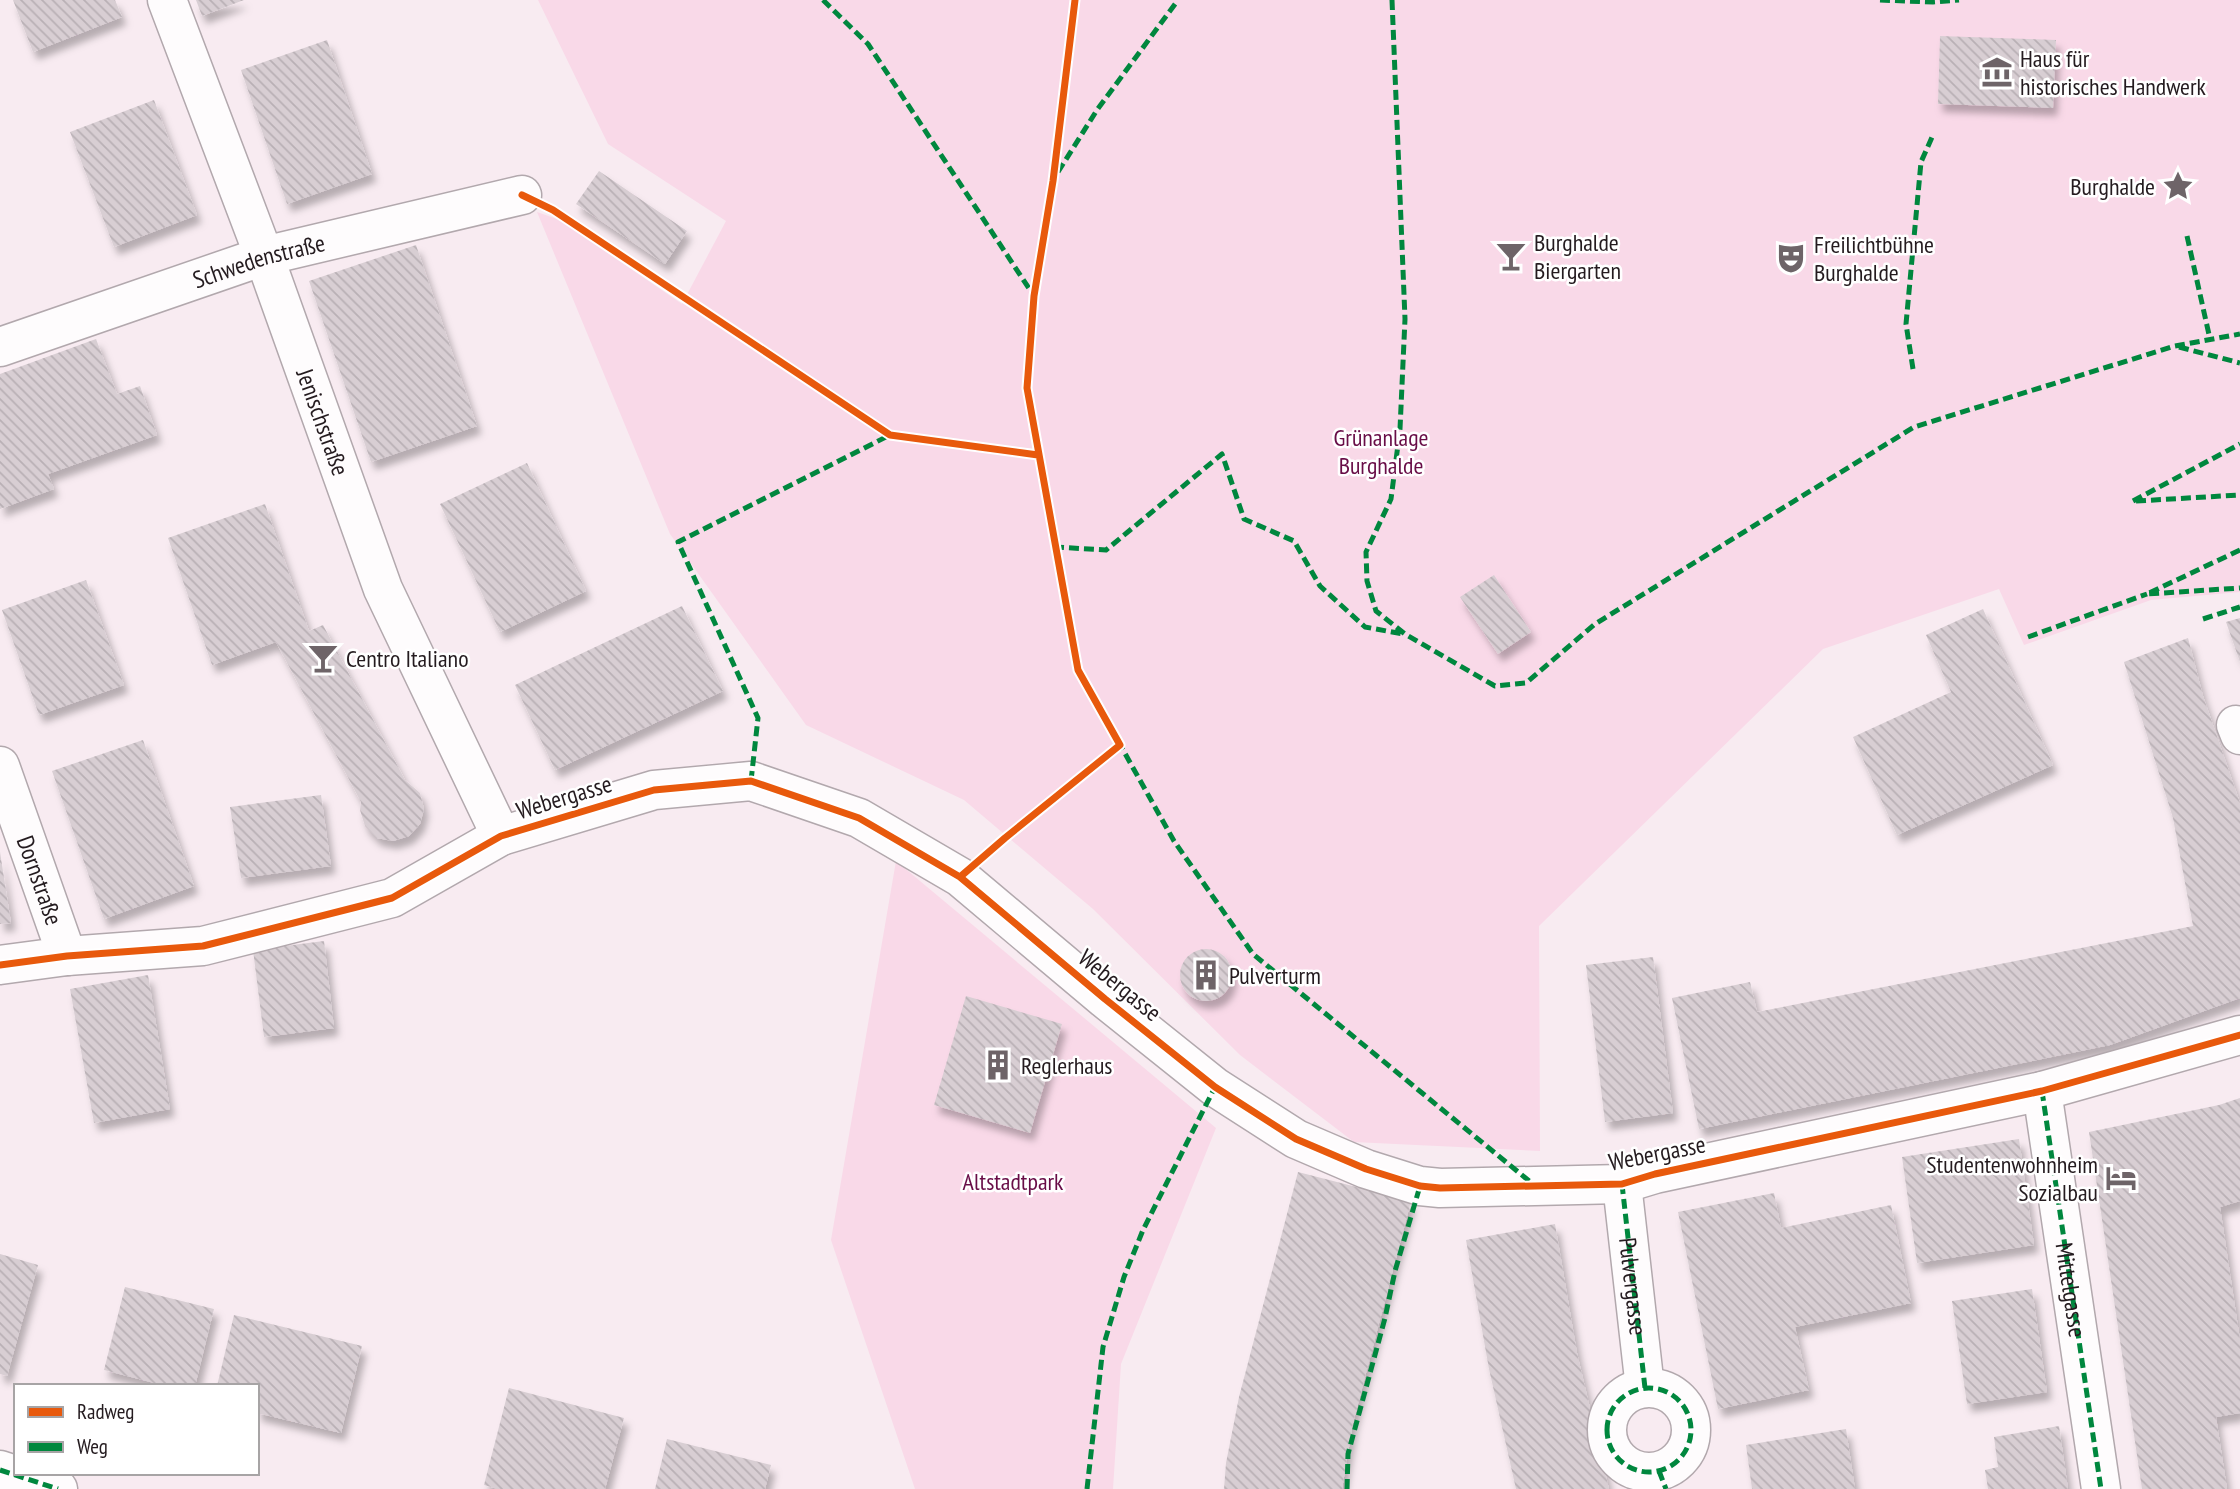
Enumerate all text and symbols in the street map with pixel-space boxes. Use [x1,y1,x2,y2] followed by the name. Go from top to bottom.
[2020,43,2207,102] place label: Haus für historisches Handwerk
[1980,55,2014,89] museum icon: Haus für historisches Handwerk
[2161,169,2195,203] place icon: Burghalde
[2070,171,2155,202] place label: Burghalde
[188,227,328,295] street label: Schwedenstraße
[1534,227,1621,286] place label: Burghalde Biergarten
[1814,229,1934,288] place label: Freilichtbühne Burghalde
[1494,239,1528,273] bar icon: Burghalde Biergarten
[1774,241,1808,275] theatre icon: Freilichtbühne Burghalde
[290,363,357,480] street label: Jenischstraße
[1334,422,1428,481] park label: Grünanlage Burghalde
[306,641,340,675] bar icon: Centro Italiano
[346,643,469,674] place label: Centro Italiano
[513,768,615,826] street label: Webergasse
[10,831,70,929] street label: Dornstraße
[1072,942,1168,1028] street label: Webergasse
[1189,958,1223,992] building icon: Pulverturm
[1229,960,1321,991] place label: Pulverturm
[981,1048,1015,1082] building icon: Reglerhaus
[1021,1050,1112,1081] place label: Reglerhaus
[1606,1128,1708,1178] street label: Webergasse
[1926,1149,2098,1208] place label: Studentenwohnheim Sozialbau
[2104,1161,2138,1195] hotel icon: Studentenwohnheim Sozialbau
[963,1166,1064,1197] park label: Altstadtpark
[1613,1236,1654,1337] street label: Pulvergasse
[2049,1240,2094,1339] street label: Mittelgasse
[14,1384,259,1475] legend
[77,1398,134,1425] text: Radweg
[77,1433,108,1460] text: Weg

